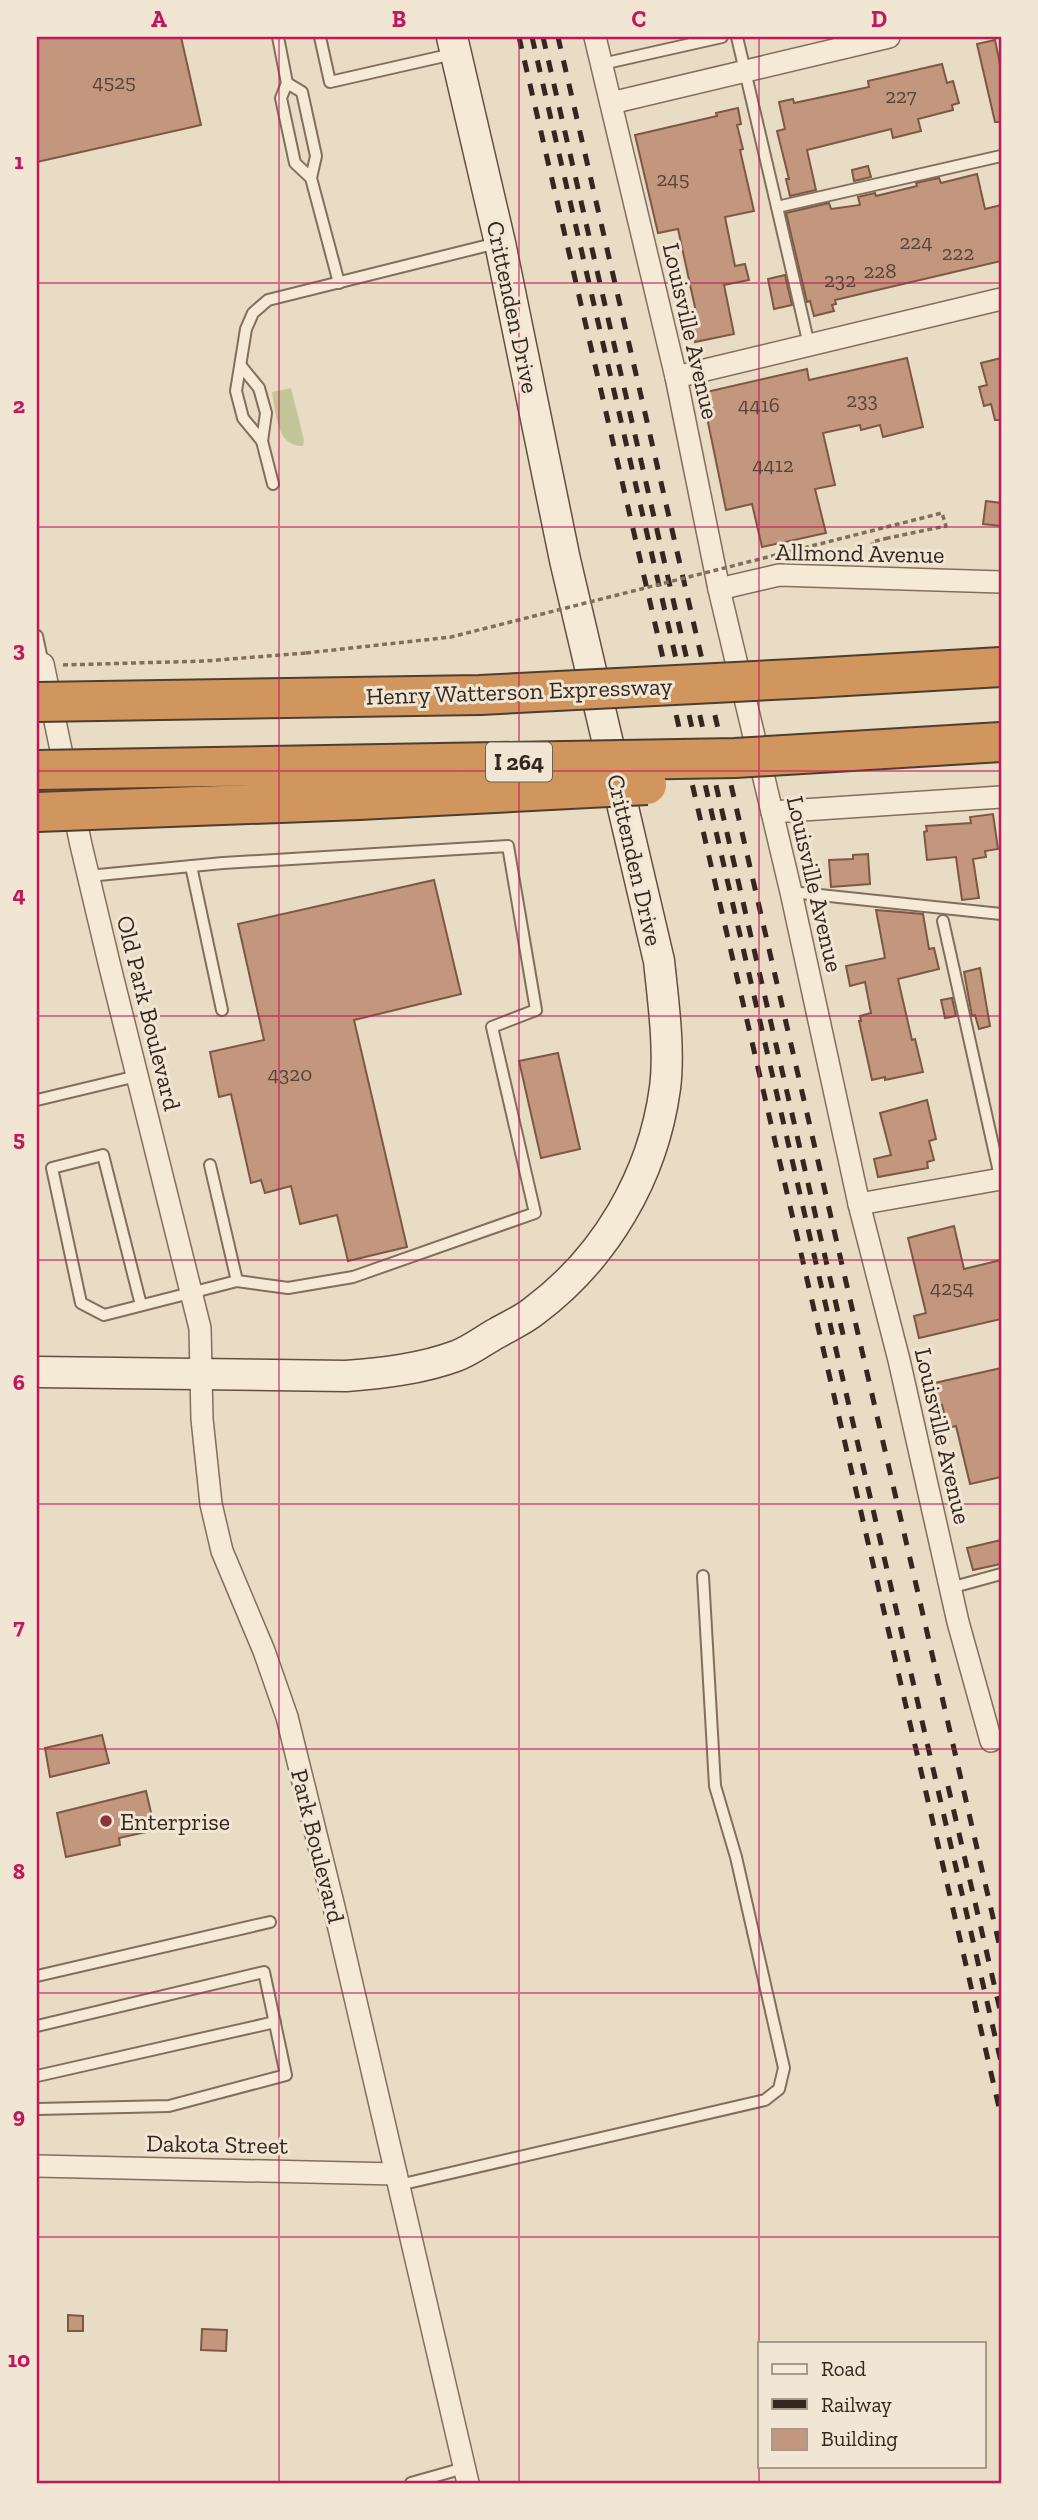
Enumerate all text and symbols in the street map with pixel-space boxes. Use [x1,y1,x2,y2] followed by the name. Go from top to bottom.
[151,5,167,33] text: A
[392,5,406,33] text: B
[632,5,646,33] text: C
[871,5,887,33] text: D
[92,69,136,94] house number: 4525
[885,83,917,108] house number: 227
[14,147,24,175] text: 1
[657,166,689,191] house number: 245
[481,218,545,396] street label: Crittenden Drive
[900,229,932,254] house number: 224
[657,240,725,422] street label: Louisville Avenue
[942,240,974,265] house number: 222
[864,258,896,283] house number: 228
[824,267,856,292] house number: 232
[846,387,878,412] house number: 233
[13,391,25,419] text: 2
[738,392,780,417] house number: 4416
[752,452,794,477] house number: 4412
[775,537,945,569] street label: Allmond Avenue
[13,635,25,663] text: 3
[365,671,674,711] street label: Henry Watterson Expressway
[486,742,552,782] road number: I 264
[601,771,669,949] street label: Crittenden Drive
[781,793,849,975] street label: Louisville Avenue
[12,880,26,908] text: 4
[111,913,187,1113] street label: Old Park Boulevard
[268,1061,312,1086] house number: 4320
[13,1124,25,1152] text: 5
[930,1275,974,1300] house number: 4254
[909,1345,977,1527] street label: Louisville Avenue
[13,1368,25,1396] text: 6
[13,1612,25,1640] text: 7
[285,1766,351,1926] street label: Park Boulevard
[120,1807,230,1836] place label: Enterprise
[98,1813,114,1829] marker: Enterprise
[13,1857,25,1885] text: 8
[13,2101,25,2129] text: 9
[146,2128,288,2160] street label: Dakota Street
[758,2342,986,2468] legend
[8,2345,30,2373] text: 10
[821,2356,867,2381] text: Road
[821,2392,892,2417] text: Railway
[821,2426,898,2451] text: Building

